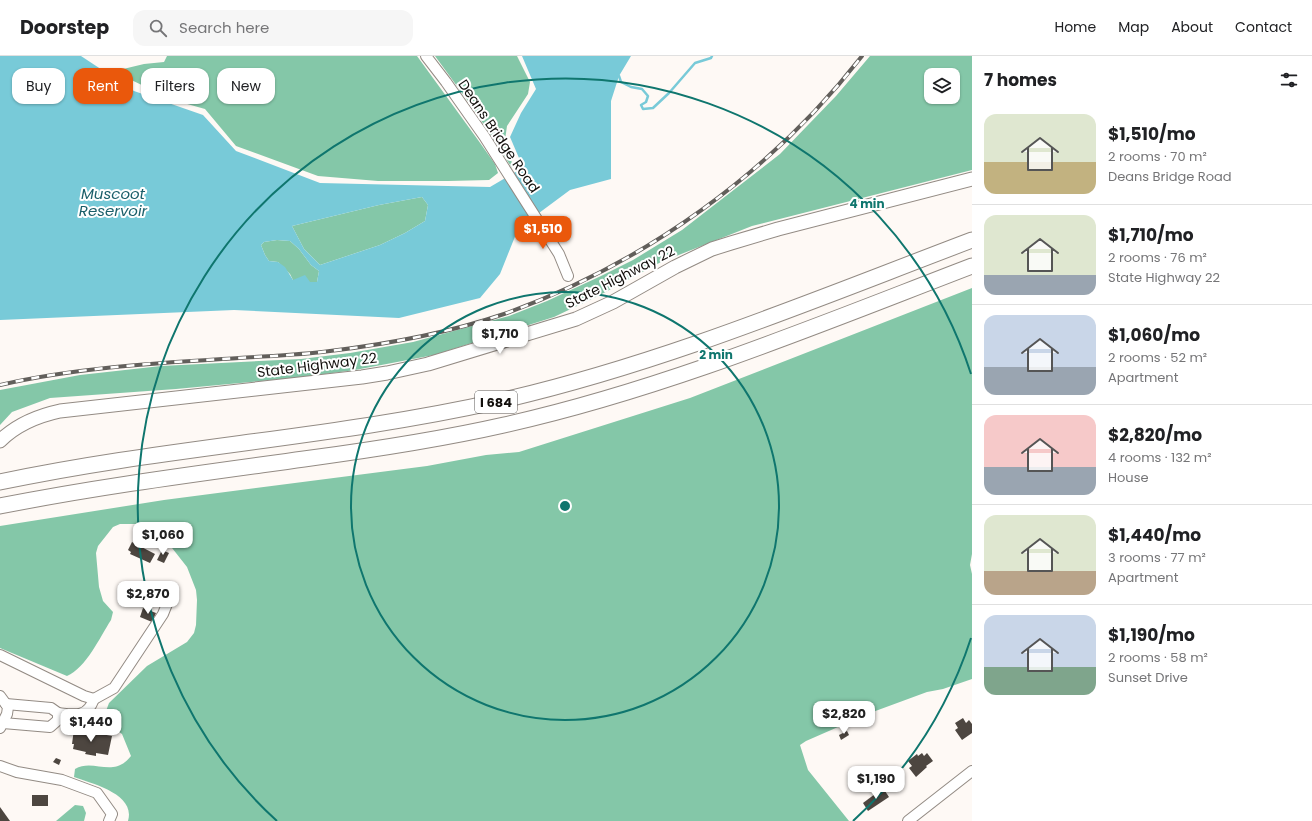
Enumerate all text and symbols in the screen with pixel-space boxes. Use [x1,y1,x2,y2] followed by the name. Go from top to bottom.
[133,10,413,46] search box
[20,14,109,41] text: Doorstep
[147,17,169,39] icon: search
[179,17,269,38] text: Search here
[1054,17,1096,37] text: Home
[1118,17,1149,37] text: Map
[1171,17,1213,37] text: About
[1235,17,1292,37] text: Contact
[12,68,65,104] chip: Buy
[73,68,133,104] chip: Rent
[141,68,209,104] chip: Filters
[217,68,275,104] chip: New
[924,68,960,104] map controls
[924,68,960,104] button: layers
[984,68,1057,92] text: 7 homes
[1278,69,1300,91] icon: filters
[454,75,544,197] street label: Deans Bridge Road
[1108,122,1196,146] text: $1,510/mo
[1016,130,1064,178] icon: home
[1108,147,1207,166] text: 2 rooms · 70 m²
[1108,167,1232,186] text: Deans Bridge Road
[79,183,148,221] water label: Muscoot Reservoir
[849,195,885,212] text: 4 min
[510,216,576,250] pin: $1,510
[524,219,563,238] text: $1,510
[1108,223,1194,247] text: $1,710/mo
[1016,231,1064,279] icon: home
[562,241,678,313] street label: State Highway 22
[1108,248,1207,267] text: 2 rooms · 76 m²
[1108,268,1220,287] text: State Highway 22
[467,321,533,355] pin: $1,710
[1108,323,1200,347] text: $1,060/mo
[481,324,519,343] text: $1,710
[1016,331,1064,379] icon: home
[699,346,733,363] text: 2 min
[256,348,378,382] street label: State Highway 22
[1108,348,1207,367] text: 2 rooms · 52 m²
[1108,368,1178,387] text: Apartment
[475,391,517,413] road number: I 684
[1108,423,1202,447] text: $2,820/mo
[1016,431,1064,479] icon: home
[1108,448,1211,467] text: 4 rooms · 132 m²
[1108,468,1148,487] text: House
[558,499,572,513] centre of rings
[130,522,196,556] pin: $1,060
[1108,523,1201,547] text: $1,440/mo
[142,525,184,544] text: $1,060
[1016,531,1064,579] icon: home
[1108,548,1206,567] text: 3 rooms · 77 m²
[1108,568,1178,587] text: Apartment
[115,581,181,615] pin: $2,870
[126,584,170,603] text: $2,870
[1108,623,1195,647] text: $1,190/mo
[1016,631,1064,679] icon: home
[1108,648,1208,667] text: 2 rooms · 58 m²
[1108,668,1188,687] text: Sunset Drive
[811,701,877,735] pin: $2,820
[822,704,866,723] text: $2,820
[58,709,124,743] pin: $1,440
[69,712,113,731] text: $1,440
[843,766,909,800] pin: $1,190
[857,769,895,788] text: $1,190

